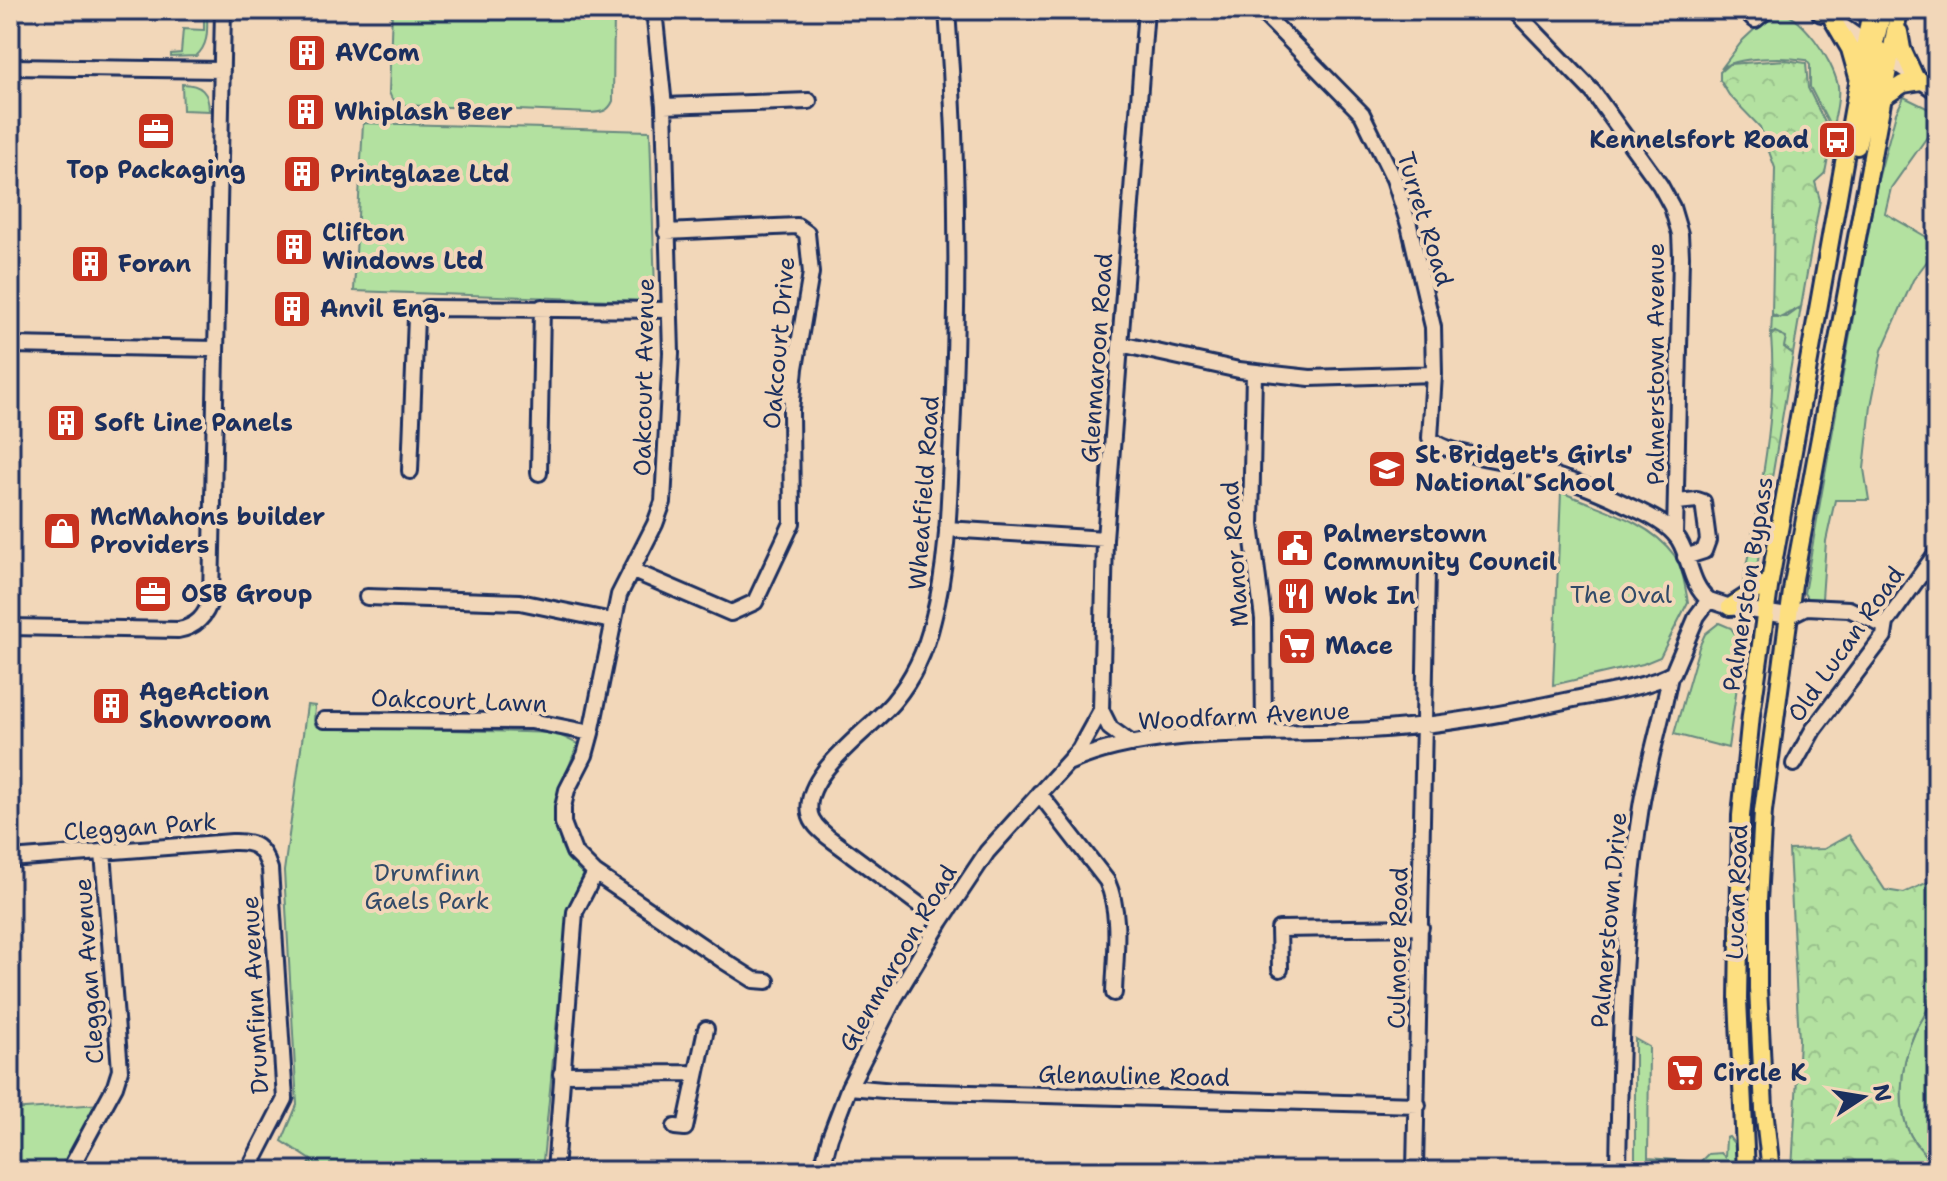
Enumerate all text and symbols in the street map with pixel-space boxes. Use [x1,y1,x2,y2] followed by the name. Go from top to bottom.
[286,32,328,74] building icon: AVCom
[335,37,420,69] place label: AVCom
[285,91,327,133] building icon: Whiplash Beer
[334,96,513,128] place label: Whiplash Beer
[135,110,177,152] office icon: Top Packaging
[1816,119,1858,161] bus stop icon: Kennelsfort Road
[1589,124,1809,156] place label: Kennelsfort Road
[1389,148,1461,290] street label: Turret Road
[281,153,323,195] building icon: Printglaze Ltd
[66,154,246,186] place label: Top Packaging
[330,158,509,190] place label: Printglaze Ltd
[322,217,484,277] place label: Clifton Windows Ltd
[273,226,315,268] building icon: Clifton Windows Ltd
[69,243,111,285] building icon: Foran
[1640,243,1672,485] street label: Palmerstown Avenue
[118,248,191,280] place label: Foran
[1074,252,1120,464] street label: Glenmaroon Road
[756,255,802,431] street label: Oakcourt Drive
[626,277,662,477] street label: Oakcourt Avenue
[271,288,313,330] building icon: Anvil Eng.
[320,293,446,325] place label: Anvil Eng.
[901,395,947,591] street label: Wheatfield Road
[45,402,87,444] building icon: Soft Line Panels
[94,407,293,439] place label: Soft Line Panels
[1415,439,1633,499] place label: St Bridget's Girls' National School
[1366,448,1408,490] school or university icon: St Bridget's Girls' National School
[1715,474,1781,694] street label: Palmerston Bypass
[1214,480,1256,628] street label: Manor Road
[90,501,325,561] place label: McMahons builder Providers
[41,510,83,552] shop icon: McMahons builder Providers
[1323,518,1557,578] place label: Palmerstown Community Council
[1274,527,1316,569] public building icon: Palmerstown Community Council
[1780,560,1912,728] street label: Old Lucan Road
[132,573,174,615] office icon: OSB Group
[1275,575,1317,617] restaurant icon: Wok In
[181,578,312,610] place label: OSB Group
[1570,579,1673,611] park label: The Oval
[1324,580,1415,612] place label: Wok In
[1276,625,1318,667] supermarket icon: Mace
[1325,630,1393,662] place label: Mace
[139,676,271,736] place label: AgeAction Showroom
[370,682,548,720] street label: Oakcourt Lawn
[90,685,132,727] building icon: AgeAction Showroom
[1137,694,1351,738] street label: Woodfarm Avenue
[62,806,218,848] street label: Cleggan Park
[1584,811,1634,1029] street label: Palmerstown Drive
[1719,824,1755,960] street label: Lucan Road
[364,857,490,917] park label: Drumfinn Gaels Park
[831,859,965,1057] street label: Glenmaroon Road
[1381,867,1415,1029] street label: Culmore Road
[67,877,111,1065] street label: Cleggan Avenue
[234,895,276,1095] street label: Drumfinn Avenue
[1664,1052,1706,1094] supermarket icon: Circle K
[1713,1057,1807,1089] place label: Circle K
[1823,1057,1903,1137] north arrow
[1038,1058,1230,1094] street label: Glenauline Road
[1866,1081,1898,1104] text: N

